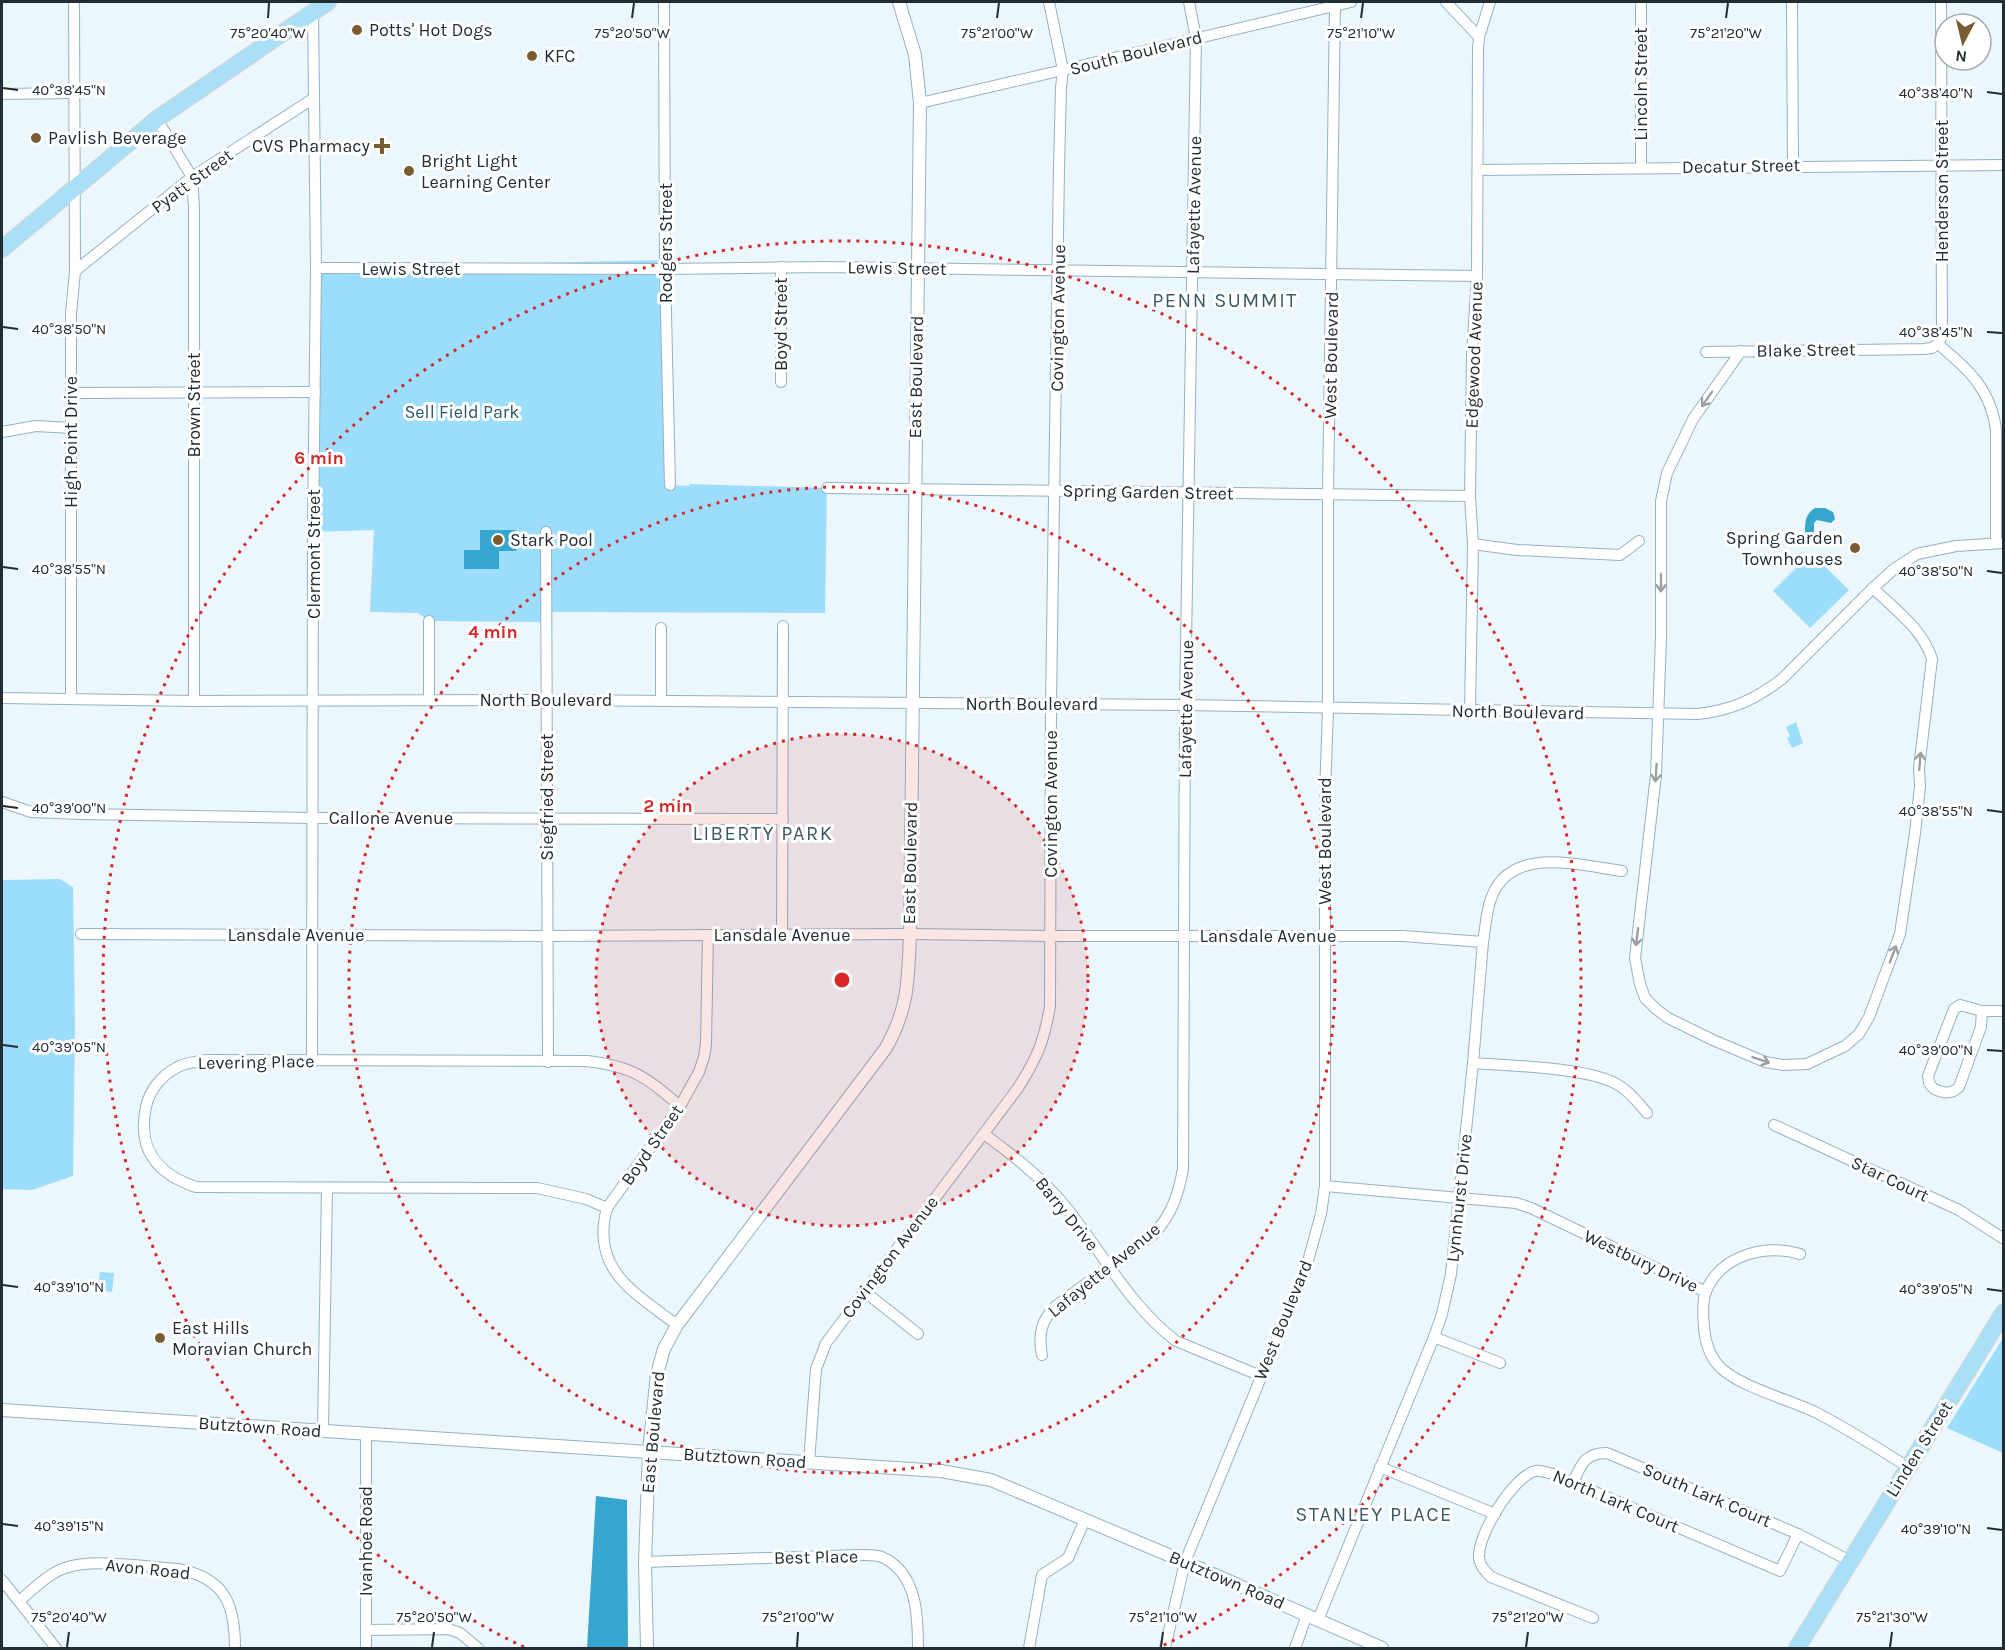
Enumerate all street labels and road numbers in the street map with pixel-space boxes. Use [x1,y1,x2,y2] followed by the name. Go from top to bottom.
[1067,26,1205,80] street label: South Boulevard
[1630,27,1652,141] street label: Lincoln Street
[1931,120,1953,262] street label: Henderson Street
[1182,136,1206,274] street label: Lafayette Avenue
[147,144,237,218] street label: Pyatt Street
[1682,154,1801,178] street label: Decatur Street
[655,182,677,303] street label: Rodgers Street
[1046,244,1070,392] street label: Covington Avenue
[847,256,947,280] street label: Lewis Street
[361,258,461,280] street label: Lewis Street
[770,277,792,371] street label: Boyd Street
[1460,281,1488,429] street label: Edgewood Avenue
[1319,291,1343,419] street label: West Boulevard
[904,315,928,439] street label: East Boulevard
[1756,338,1856,362] street label: Blake Street
[183,352,205,458] street label: Brown Street
[60,376,82,508] street label: High Point Drive
[1062,480,1234,504] street label: Spring Garden Street
[303,489,325,619] street label: Clermont Street
[1174,640,1198,778] street label: Lafayette Avenue
[480,689,612,711] street label: North Boulevard
[966,693,1098,715] street label: North Boulevard
[1451,700,1585,724] street label: North Boulevard
[1040,730,1062,878] street label: Covington Avenue
[536,733,558,861] street label: Siegfried Street
[1314,777,1336,905] street label: West Boulevard
[898,801,922,925] street label: East Boulevard
[329,807,453,829] street label: Callone Avenue
[227,924,365,946] street label: Lansdale Avenue
[713,924,851,946] street label: Lansdale Avenue
[1199,925,1337,947] street label: Lansdale Avenue
[198,1050,314,1074] street label: Levering Place
[616,1100,688,1190] street label: Boyd Street
[1441,1133,1477,1263] street label: Lynnhurst Drive
[1848,1151,1933,1207] street label: Star Court
[1031,1173,1103,1255] street label: Barry Drive
[837,1192,943,1322] street label: Covington Avenue
[1043,1218,1165,1322] street label: Lafayette Avenue
[1580,1225,1702,1297] street label: Westbury Drive
[1249,1257,1317,1383] street label: West Boulevard
[637,1370,669,1494] street label: East Boulevard
[1881,1397,1957,1501] street label: Linden Street
[198,1412,322,1442] street label: Butztown Road
[683,1443,807,1473] street label: Butztown Road
[1639,1458,1775,1532] street label: South Lark Court
[1550,1465,1683,1538] street label: North Lark Court
[355,1486,377,1596] street label: Ivanhoe Road
[774,1545,858,1569] street label: Best Place
[1166,1546,1288,1614] street label: Butztown Road
[104,1554,192,1584] street label: Avon Road

